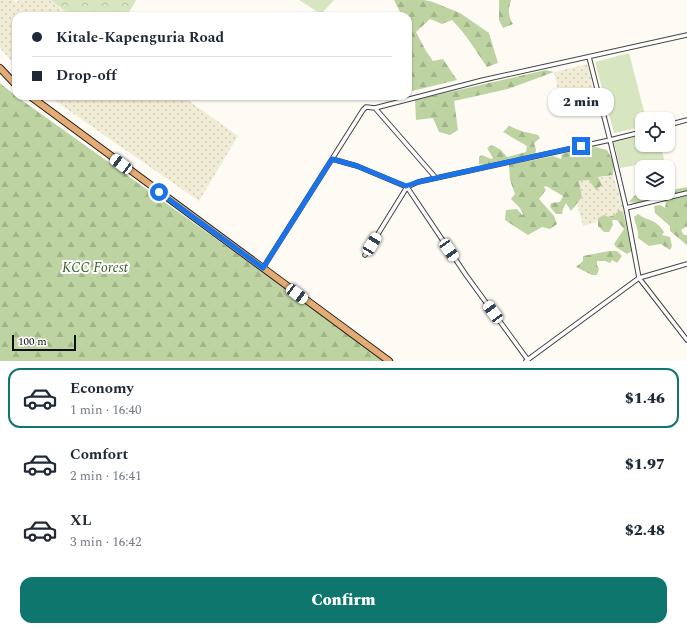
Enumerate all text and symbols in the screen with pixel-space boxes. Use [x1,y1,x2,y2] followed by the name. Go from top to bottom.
[56,26,224,49] text: Kitale-Kapenguria Road
[56,64,117,87] text: Drop-off
[548,88,614,116] callout: 2 min
[563,92,599,112] text: 2 min
[635,112,675,200] map controls
[635,112,675,152] button: locate
[572,137,590,155] route end
[108,152,134,176] car
[635,160,675,200] button: layers
[150,183,168,201] route start
[361,231,383,257] car
[437,237,461,263] car
[62,257,129,278] park label: KCC Forest
[284,282,310,306] car
[481,299,505,325] car
[12,333,76,352] scale bar
[18,333,47,350] text: 100 m
[70,377,134,400] text: Economy
[22,380,58,416] icon: car
[625,387,665,410] text: $1.46
[70,400,142,420] text: 1 min · 16:40
[70,443,128,466] text: Comfort
[22,446,58,482] icon: car
[625,453,665,476] text: $1.97
[70,466,142,486] text: 2 min · 16:41
[70,509,91,532] text: XL
[22,512,58,548] icon: car
[625,519,665,542] text: $2.48
[70,532,142,552] text: 3 min · 16:42
[20,577,667,623] button: Confirm

